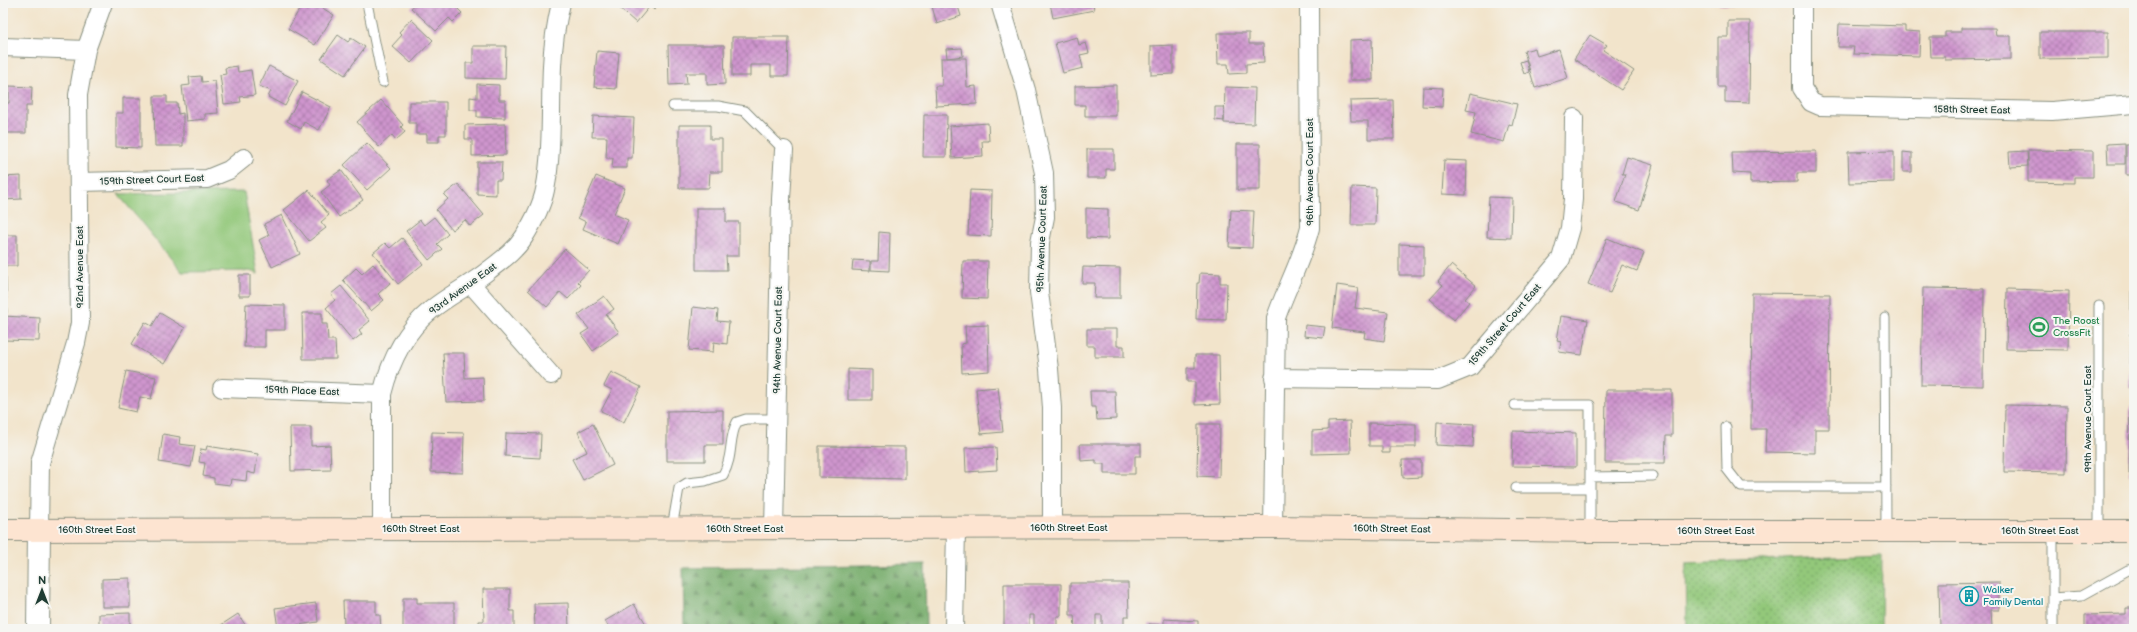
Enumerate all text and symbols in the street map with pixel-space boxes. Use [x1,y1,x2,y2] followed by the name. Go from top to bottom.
[1933,103,2011,117] street label: 158th Street East
[1304,118,1316,226] street label: 96th Avenue Court East
[99,172,205,188] street label: 159th Street Court East
[1034,185,1050,293] street label: 95th Avenue Court East
[74,226,86,308] street label: 92nd Avenue East
[427,261,499,317] street label: 93rd Avenue East
[1466,282,1544,368] street label: 159th Street Court East
[771,286,785,394] street label: 94th Avenue Court East
[2053,315,2099,339] place label: The Roost CrossFit
[2028,316,2050,338] sports icon: The Roost CrossFit
[2082,365,2094,473] street label: 99th Avenue Court East
[264,384,340,398] street label: 159th Place East
[1030,522,1108,534] street label: 160th Street East
[1353,522,1431,536] street label: 160th Street East
[382,523,460,535] street label: 160th Street East
[706,523,784,535] street label: 160th Street East
[58,524,136,536] street label: 160th Street East
[1677,525,1755,537] street label: 160th Street East
[2001,525,2079,537] street label: 160th Street East
[22,570,62,610] north arrow
[38,574,46,587] text: N
[1983,584,2043,608] place label: Walker Family Dental
[1958,585,1980,607] building icon: Walker Family Dental

